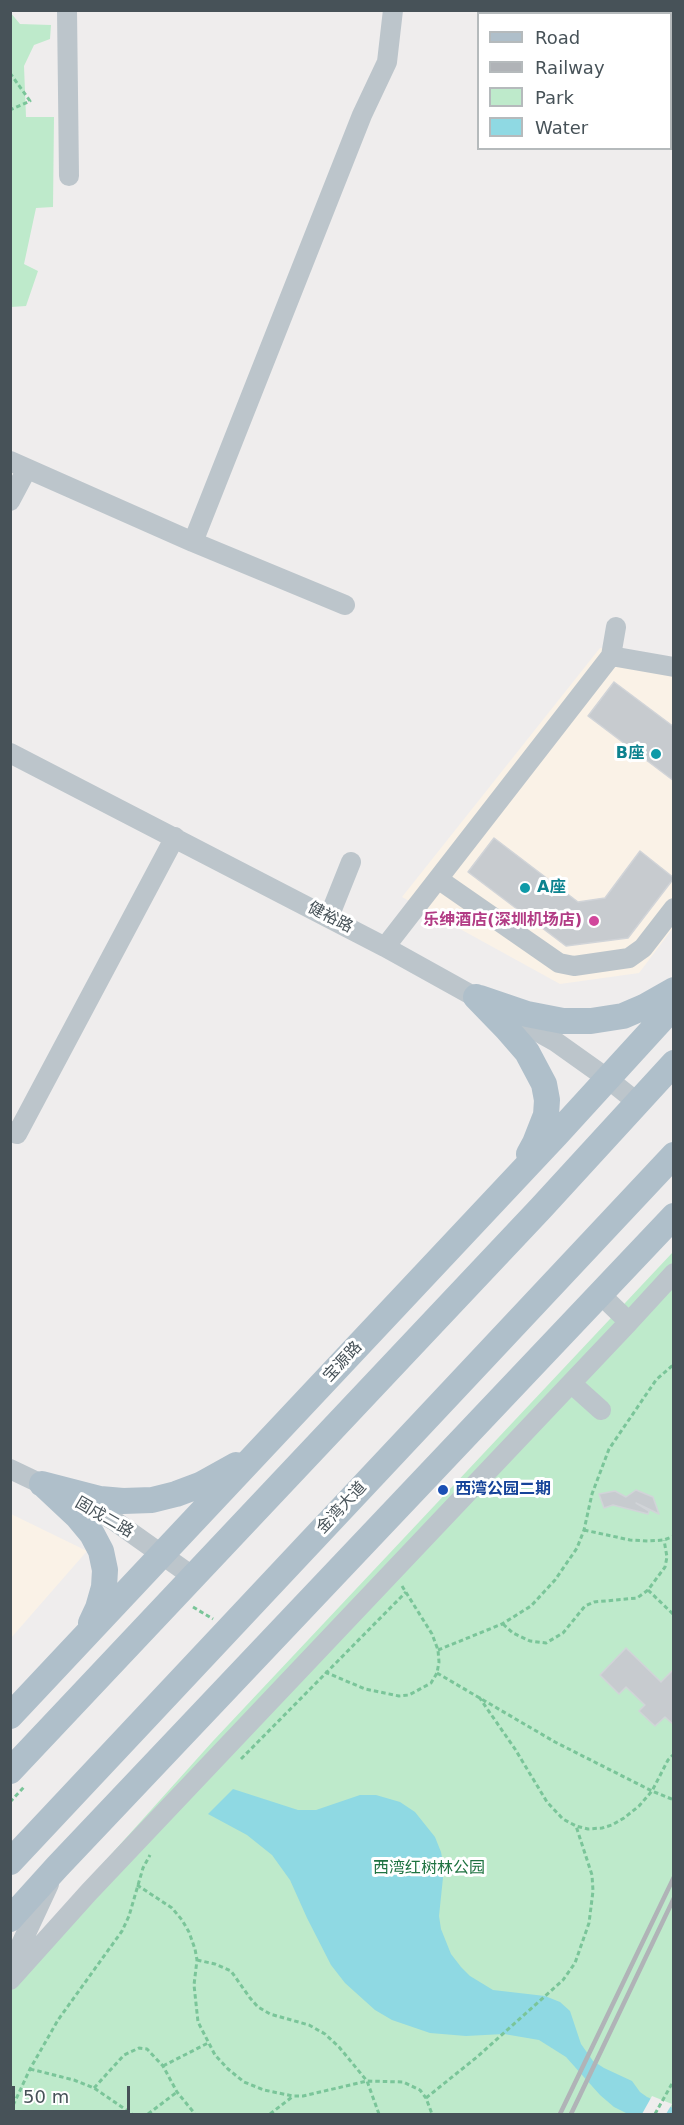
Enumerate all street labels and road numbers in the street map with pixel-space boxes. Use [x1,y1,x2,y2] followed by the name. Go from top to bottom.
[304,899,356,937] street label: 健裕路
[320,1338,366,1386] street label: 宝源路
[313,1478,371,1538] street label: 金湾大道
[71,1494,137,1542] street label: 固戍二路

